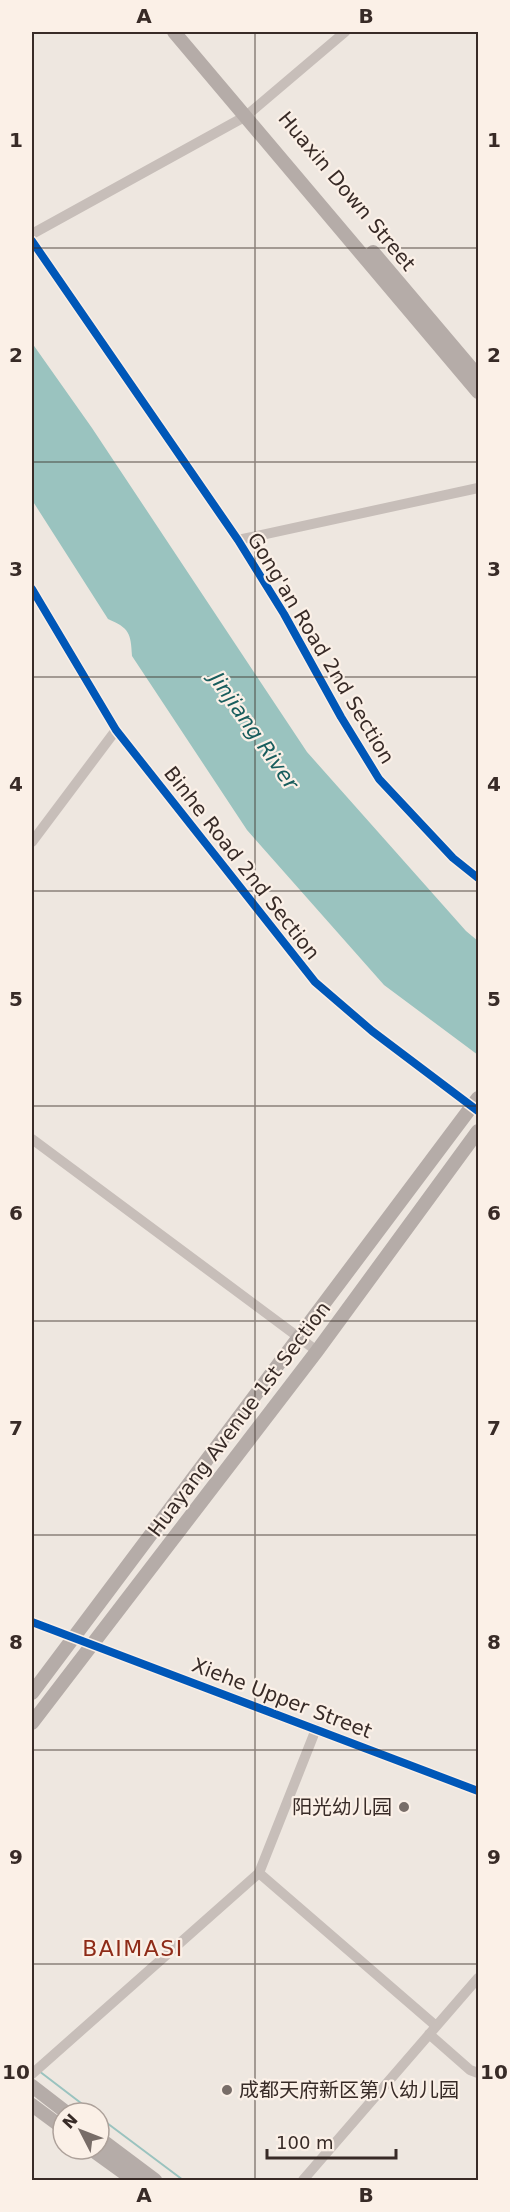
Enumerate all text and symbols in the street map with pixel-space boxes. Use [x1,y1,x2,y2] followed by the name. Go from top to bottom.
[136,4,152,28] text: A
[358,4,374,28] text: B
[273,107,421,276] street label: Huaxin Down Street
[9,128,23,152] text: 1
[487,128,501,152] text: 1
[9,343,23,367] text: 2
[487,343,501,367] text: 2
[242,528,400,768] street label: Gong'an Road 2nd Section
[9,557,23,581] text: 3
[487,557,501,581] text: 3
[202,664,304,795] water label: Jinjiang River
[159,762,325,964] street label: Binhe Road 2nd Section
[9,772,23,796] text: 4
[487,772,501,796] text: 4
[9,987,23,1011] text: 5
[487,987,501,1011] text: 5
[9,1201,23,1225] text: 6
[487,1201,501,1225] text: 6
[143,1297,335,1541] street label: Huayang Avenue 1st Section
[9,1416,23,1440] text: 7
[487,1416,501,1440] text: 7
[9,1630,23,1654] text: 8
[487,1630,501,1654] text: 8
[189,1653,375,1743] street label: Xiehe Upper Street
[292,1795,392,1819] place label: 阳光幼儿园
[397,1800,411,1814] marker: 阳光幼儿园
[9,1845,23,1869] text: 9
[487,1845,501,1869] text: 9
[82,1936,184,1961] district label: BAIMASI
[2,2060,30,2084] text: 10
[480,2060,508,2084] text: 10
[239,2078,459,2102] place label: 成都天府新区第八幼儿园
[220,2083,234,2097] marker: 成都天府新区第八幼儿园
[51,2101,111,2161] north arrow
[59,2110,82,2133] text: N
[267,2122,396,2160] scale bar
[276,2132,334,2153] text: 100 m
[136,2183,152,2207] text: A
[358,2183,374,2207] text: B

